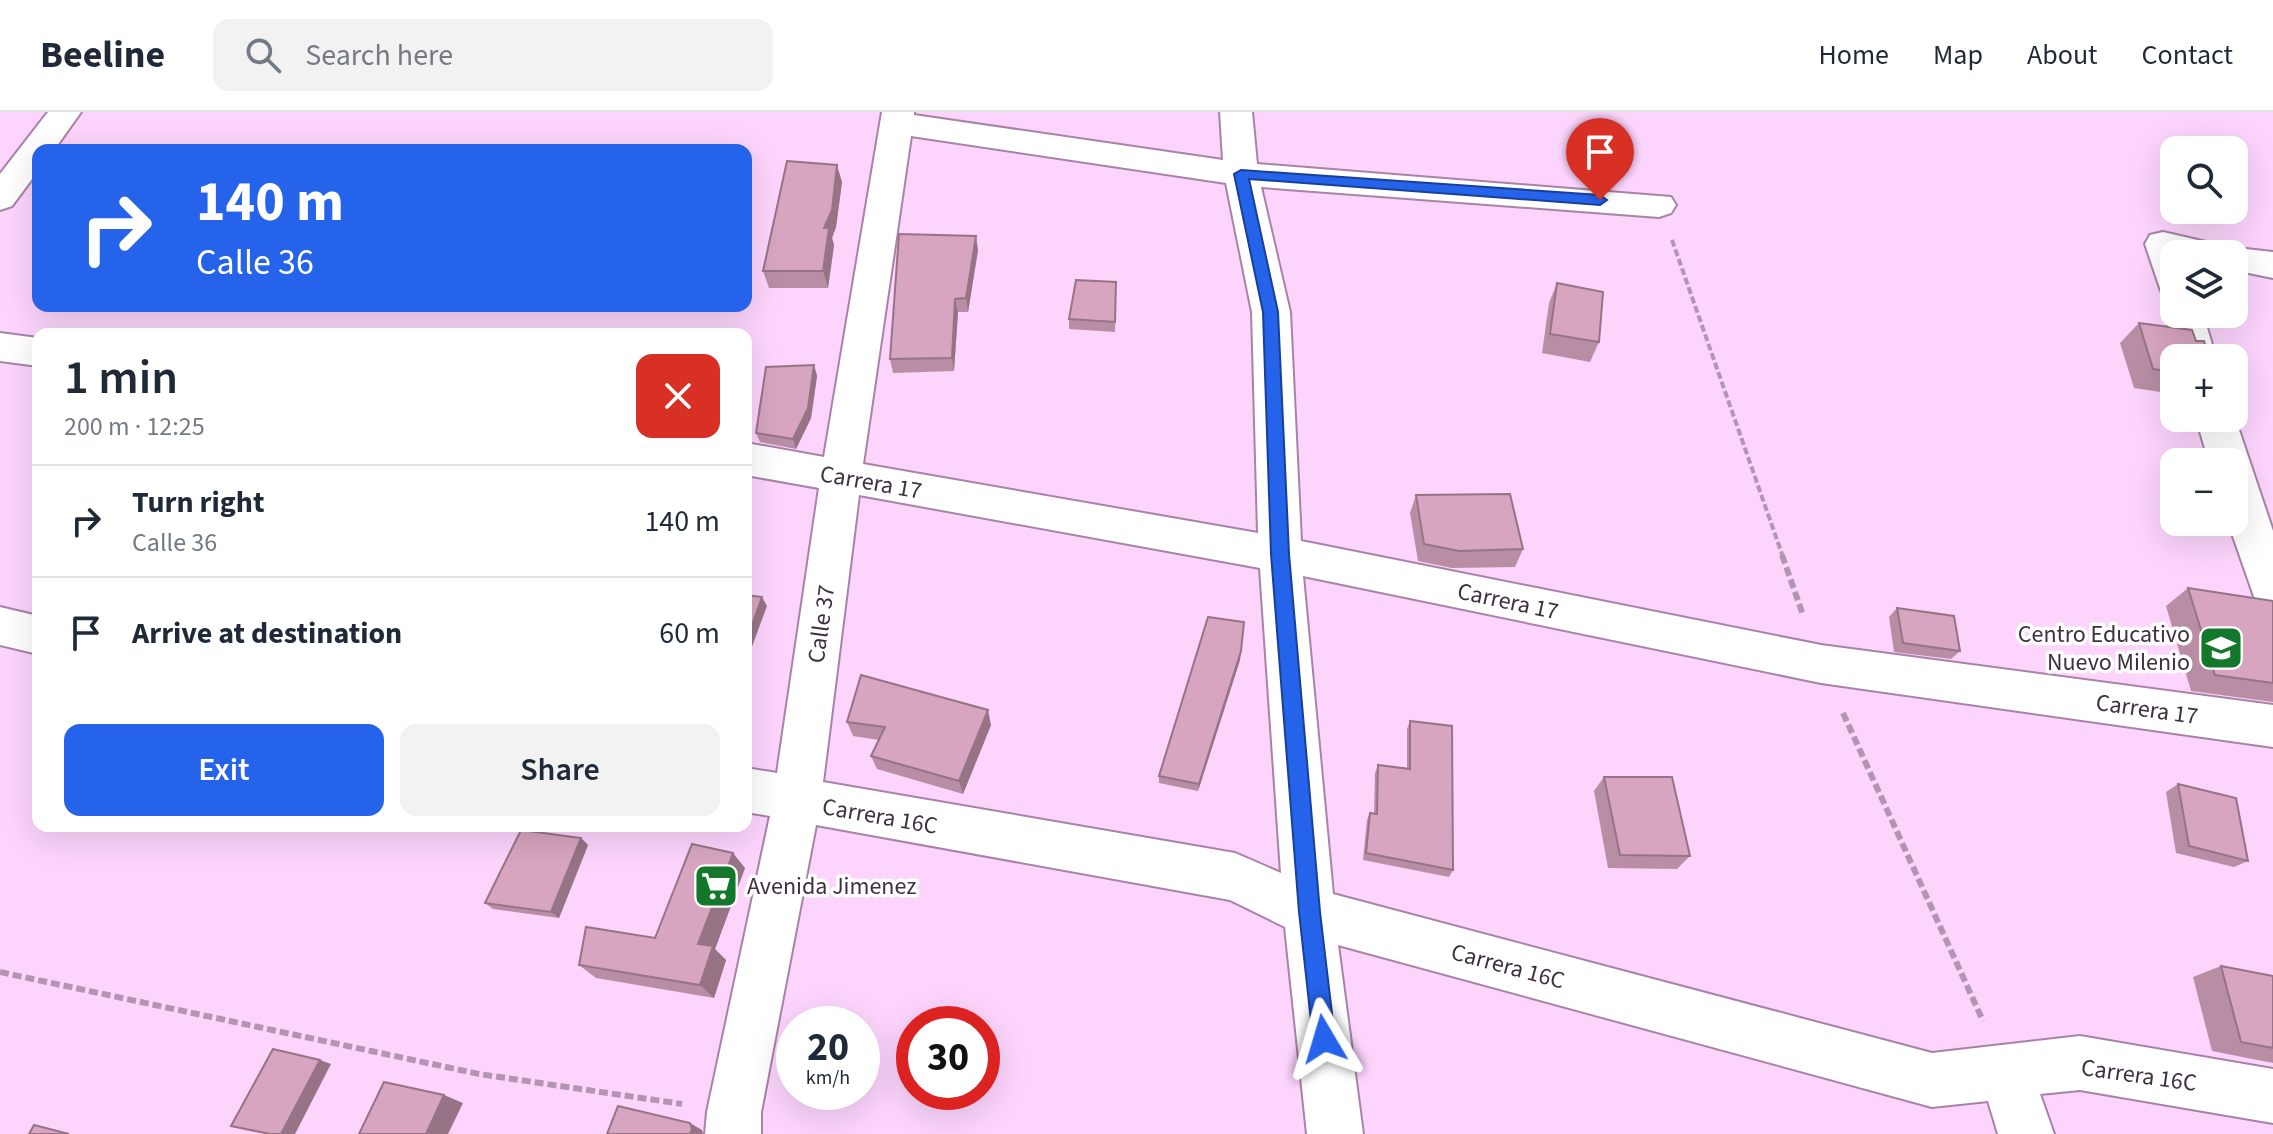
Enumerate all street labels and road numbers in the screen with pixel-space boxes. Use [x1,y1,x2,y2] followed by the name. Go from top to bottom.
[817,456,924,509] street label: Carrera 17
[1454,574,1562,629] street label: Carrera 17
[799,583,844,665] street label: Calle 37
[2094,685,2200,734] street label: Carrera 17
[820,789,940,844] street label: Carrera 16C
[1447,935,1569,998] street label: Carrera 16C
[2079,1050,2199,1101] street label: Carrera 16C

